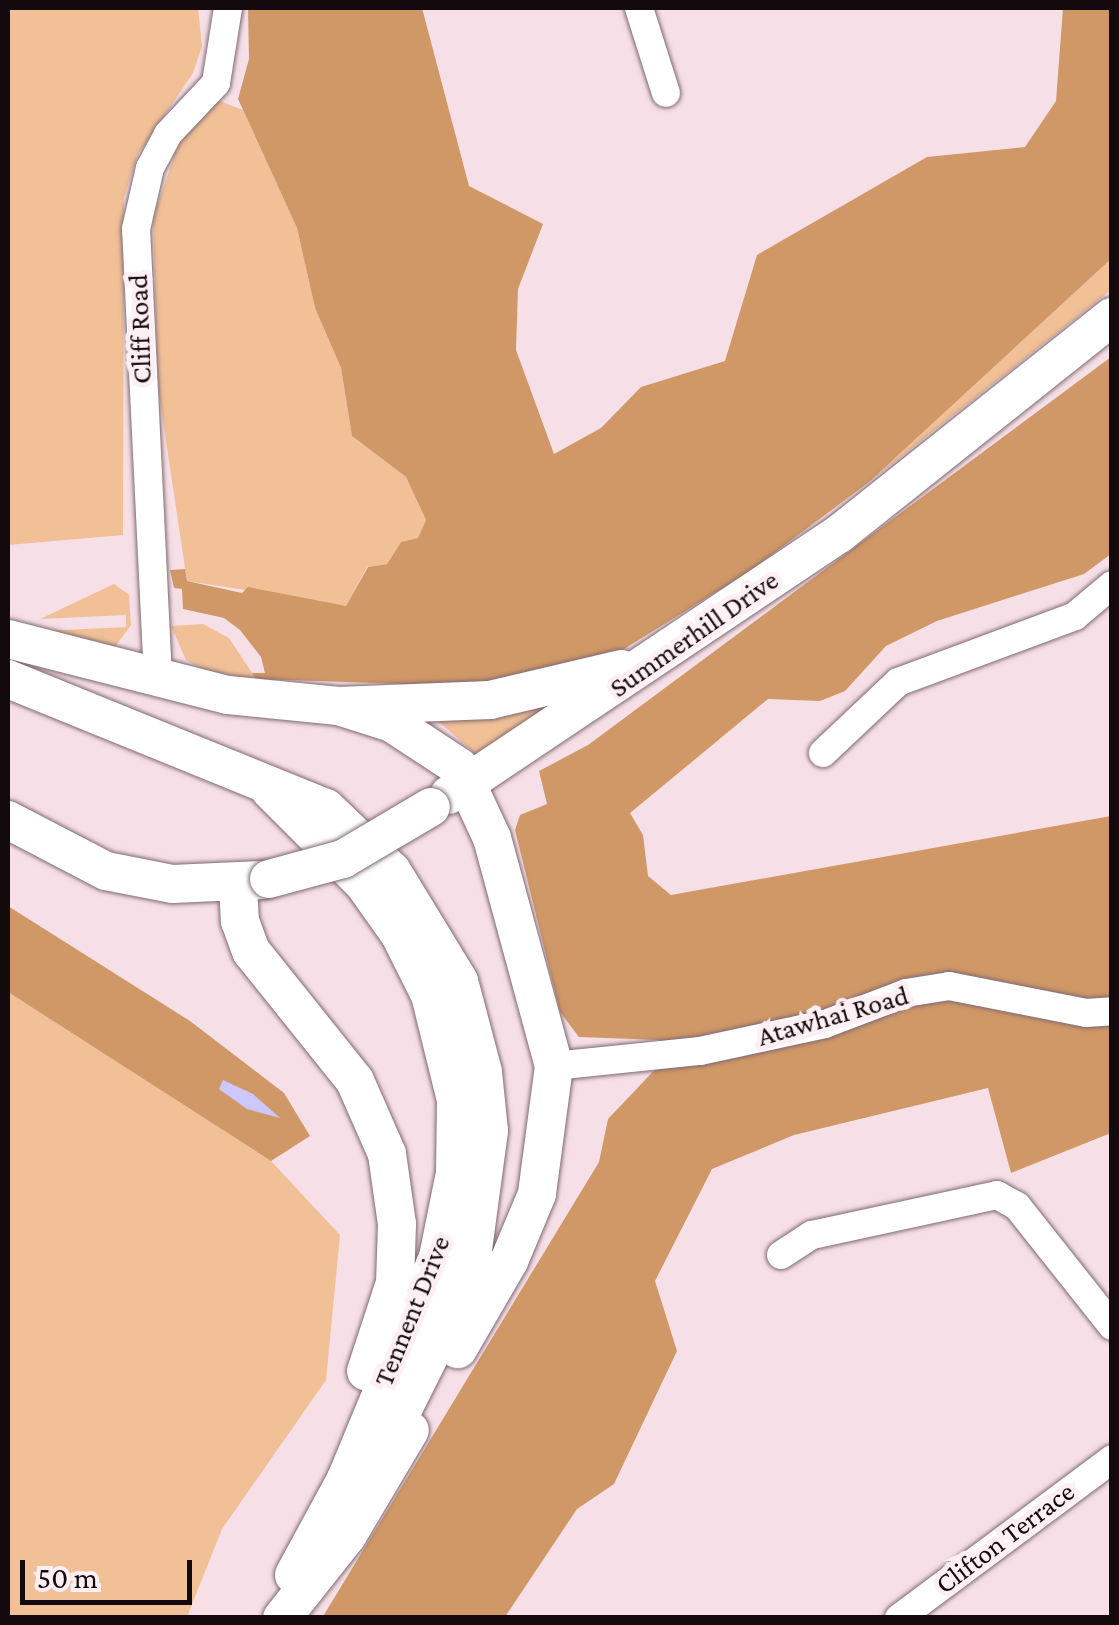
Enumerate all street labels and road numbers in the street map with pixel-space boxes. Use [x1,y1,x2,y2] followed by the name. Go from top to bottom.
[121,274,159,384] street label: Cliff Road
[603,563,785,705] street label: Summerhill Drive
[754,978,912,1054] street label: Atawhai Road
[367,1231,457,1391] street label: Tennent Drive
[929,1475,1081,1601] street label: Clifton Terrace

